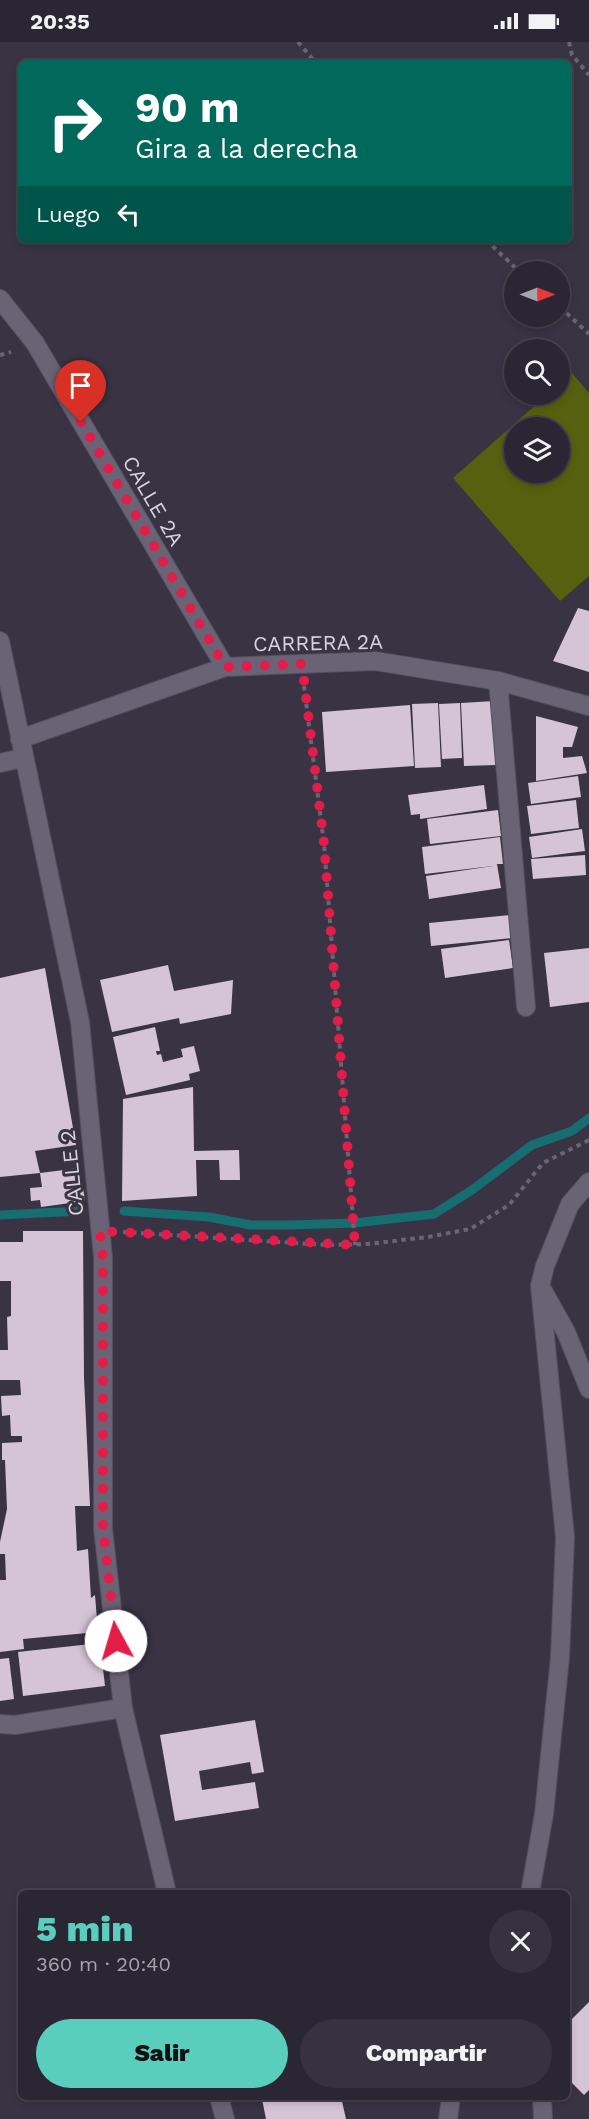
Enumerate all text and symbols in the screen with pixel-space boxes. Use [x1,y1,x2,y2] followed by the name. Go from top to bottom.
[30,9,90,34] text: 20:35
[135,83,239,132] text: 90 m
[36,84,114,162] icon: right
[135,133,358,165] text: Gira a la derecha
[112,198,145,231] icon: left
[36,202,100,227] text: Luego
[504,261,570,327] north arrow
[504,261,570,483] map controls
[504,339,570,405] button: search
[55,360,106,422] pin
[64,369,97,402] icon: arrive
[504,417,570,483] button: layers
[118,451,189,550] street label: CALLE 2A
[253,629,383,656] street label: CARRERA 2A
[55,1129,88,1217] street label: CALLE 2
[84,1609,148,1673] position arrow
[36,1908,133,1950] text: 5 min
[489,1910,552,1973] button: close
[36,1952,171,1976] text: 360 m · 20:40
[36,2019,288,2088] button: Salir
[300,2019,552,2088] button: Compartir

